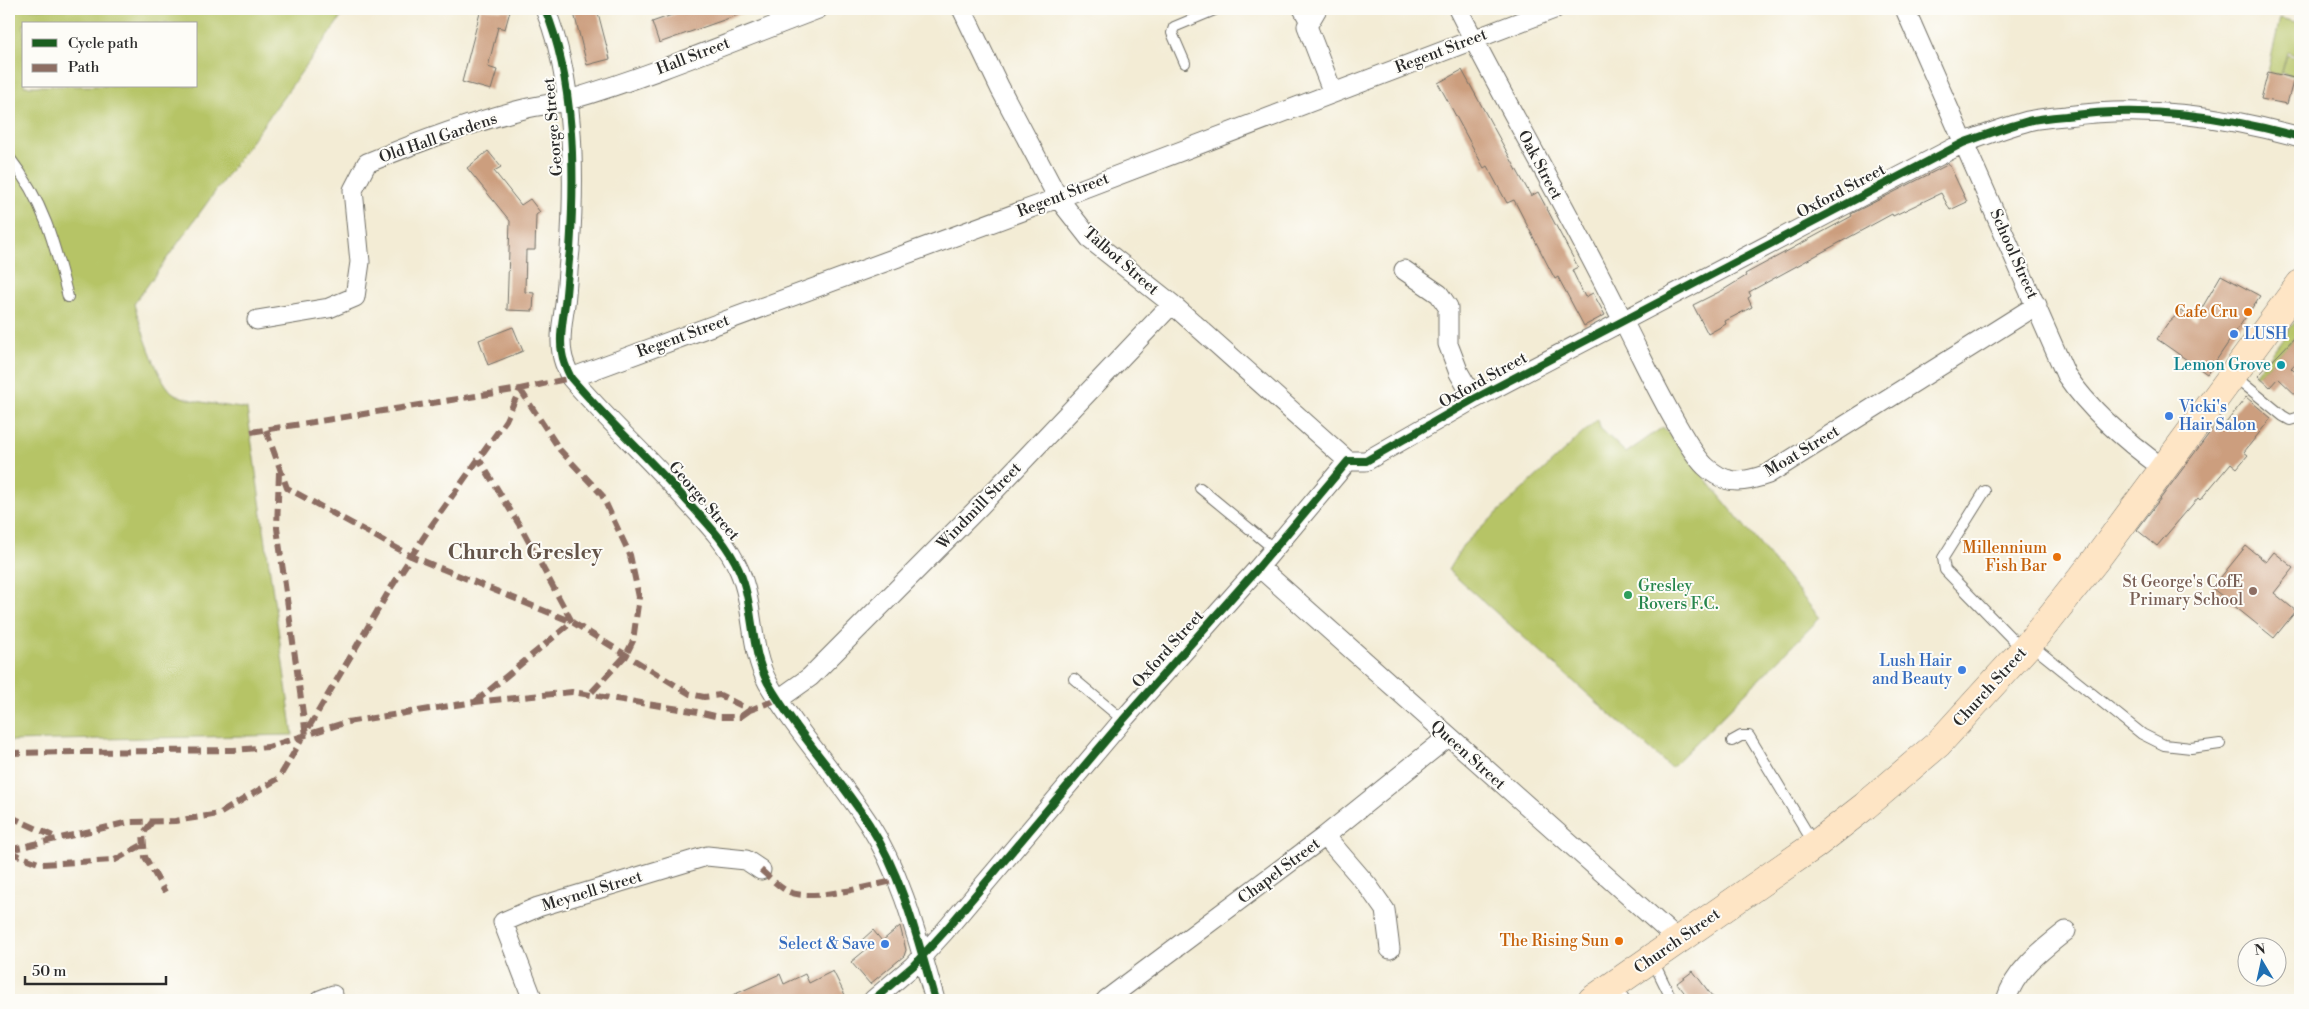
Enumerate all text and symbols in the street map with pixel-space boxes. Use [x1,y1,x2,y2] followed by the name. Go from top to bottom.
[22,22,198,88] legend
[1392,24,1490,78] street label: Regent Street
[653,33,733,79] street label: Hall Street
[68,34,138,53] text: Cycle path
[68,58,100,77] text: Path
[539,77,567,177] street label: George Street
[376,108,500,168] street label: Old Hall Gardens
[1513,127,1567,203] street label: Oak Street
[1793,159,1889,223] street label: Oxford Street
[1014,168,1112,222] street label: Regent Street
[1985,206,2043,302] street label: School Street
[1079,223,1163,299] street label: Talbot Street
[2175,302,2238,322] place label: Cafe Cru
[2242,306,2254,318] marker: Cafe Cru
[634,310,732,362] street label: Regent Street
[2244,324,2288,344] place label: LUSH
[2228,328,2240,340] marker: LUSH
[1435,347,1531,412] street label: Oxford Street
[2174,355,2271,375] place label: Lemon Grove
[2275,359,2287,371] marker: Lemon Grove
[2178,397,2256,435] place label: Vicki's Hair Salon
[2163,410,2175,422] marker: Vicki's Hair Salon
[1761,421,1843,481] street label: Moat Street
[664,457,744,545] street label: George Street
[932,458,1026,554] street label: Windmill Street
[1963,538,2047,576] place label: Millennium Fish Bar
[448,540,603,566] district label: Church Gresley
[2051,551,2063,563] marker: Millennium Fish Bar
[2123,572,2243,610] place label: St George's CofE Primary School
[1638,576,1719,614] place label: Gresley Rovers F.C.
[2247,585,2259,597] marker: St George's CofE Primary School
[1622,589,1634,601] marker: Gresley Rovers F.C.
[1128,606,1208,692] street label: Oxford Street
[1949,643,2031,731] street label: Church Street
[1872,651,1952,689] place label: Lush Hair and Beauty
[1956,664,1968,676] marker: Lush Hair and Beauty
[1426,716,1510,794] street label: Queen Street
[1234,833,1324,908] street label: Chapel Street
[539,866,645,916] street label: Meynell Street
[1630,904,1724,978] street label: Church Street
[1500,931,1609,951] place label: The Rising Sun
[779,934,875,954] place label: Select & Save
[1613,935,1625,947] marker: The Rising Sun
[2236,936,2286,986] north arrow
[879,938,891,950] marker: Select & Save
[2253,940,2267,960] text: N
[25,954,166,986] scale bar
[32,962,66,981] text: 50 m

